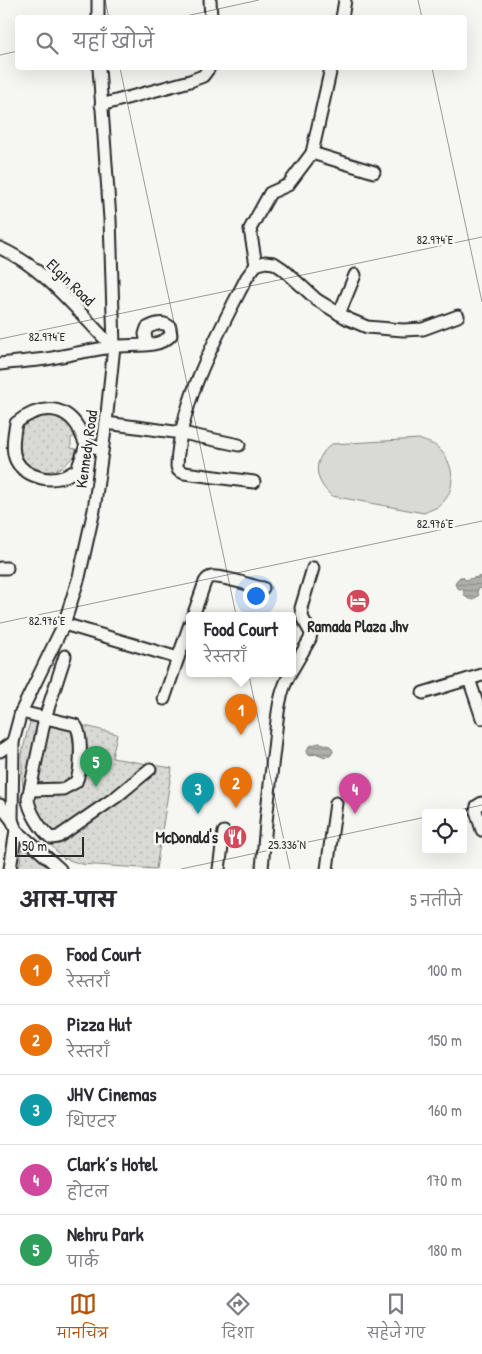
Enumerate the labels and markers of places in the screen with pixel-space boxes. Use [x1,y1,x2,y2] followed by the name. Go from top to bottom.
[345,588,371,614] hotel icon: Ramada Plaza Jhv
[308,615,409,637] place label: Ramada Plaza Jhv
[225,694,257,735] pin: 1
[80,746,112,787] pin: 5
[220,767,252,808] pin: 2
[182,773,214,814] pin: 3
[339,773,371,814] pin: 4
[222,824,248,850] restaurant icon: McDonald's
[155,826,219,848] place label: McDonald's

